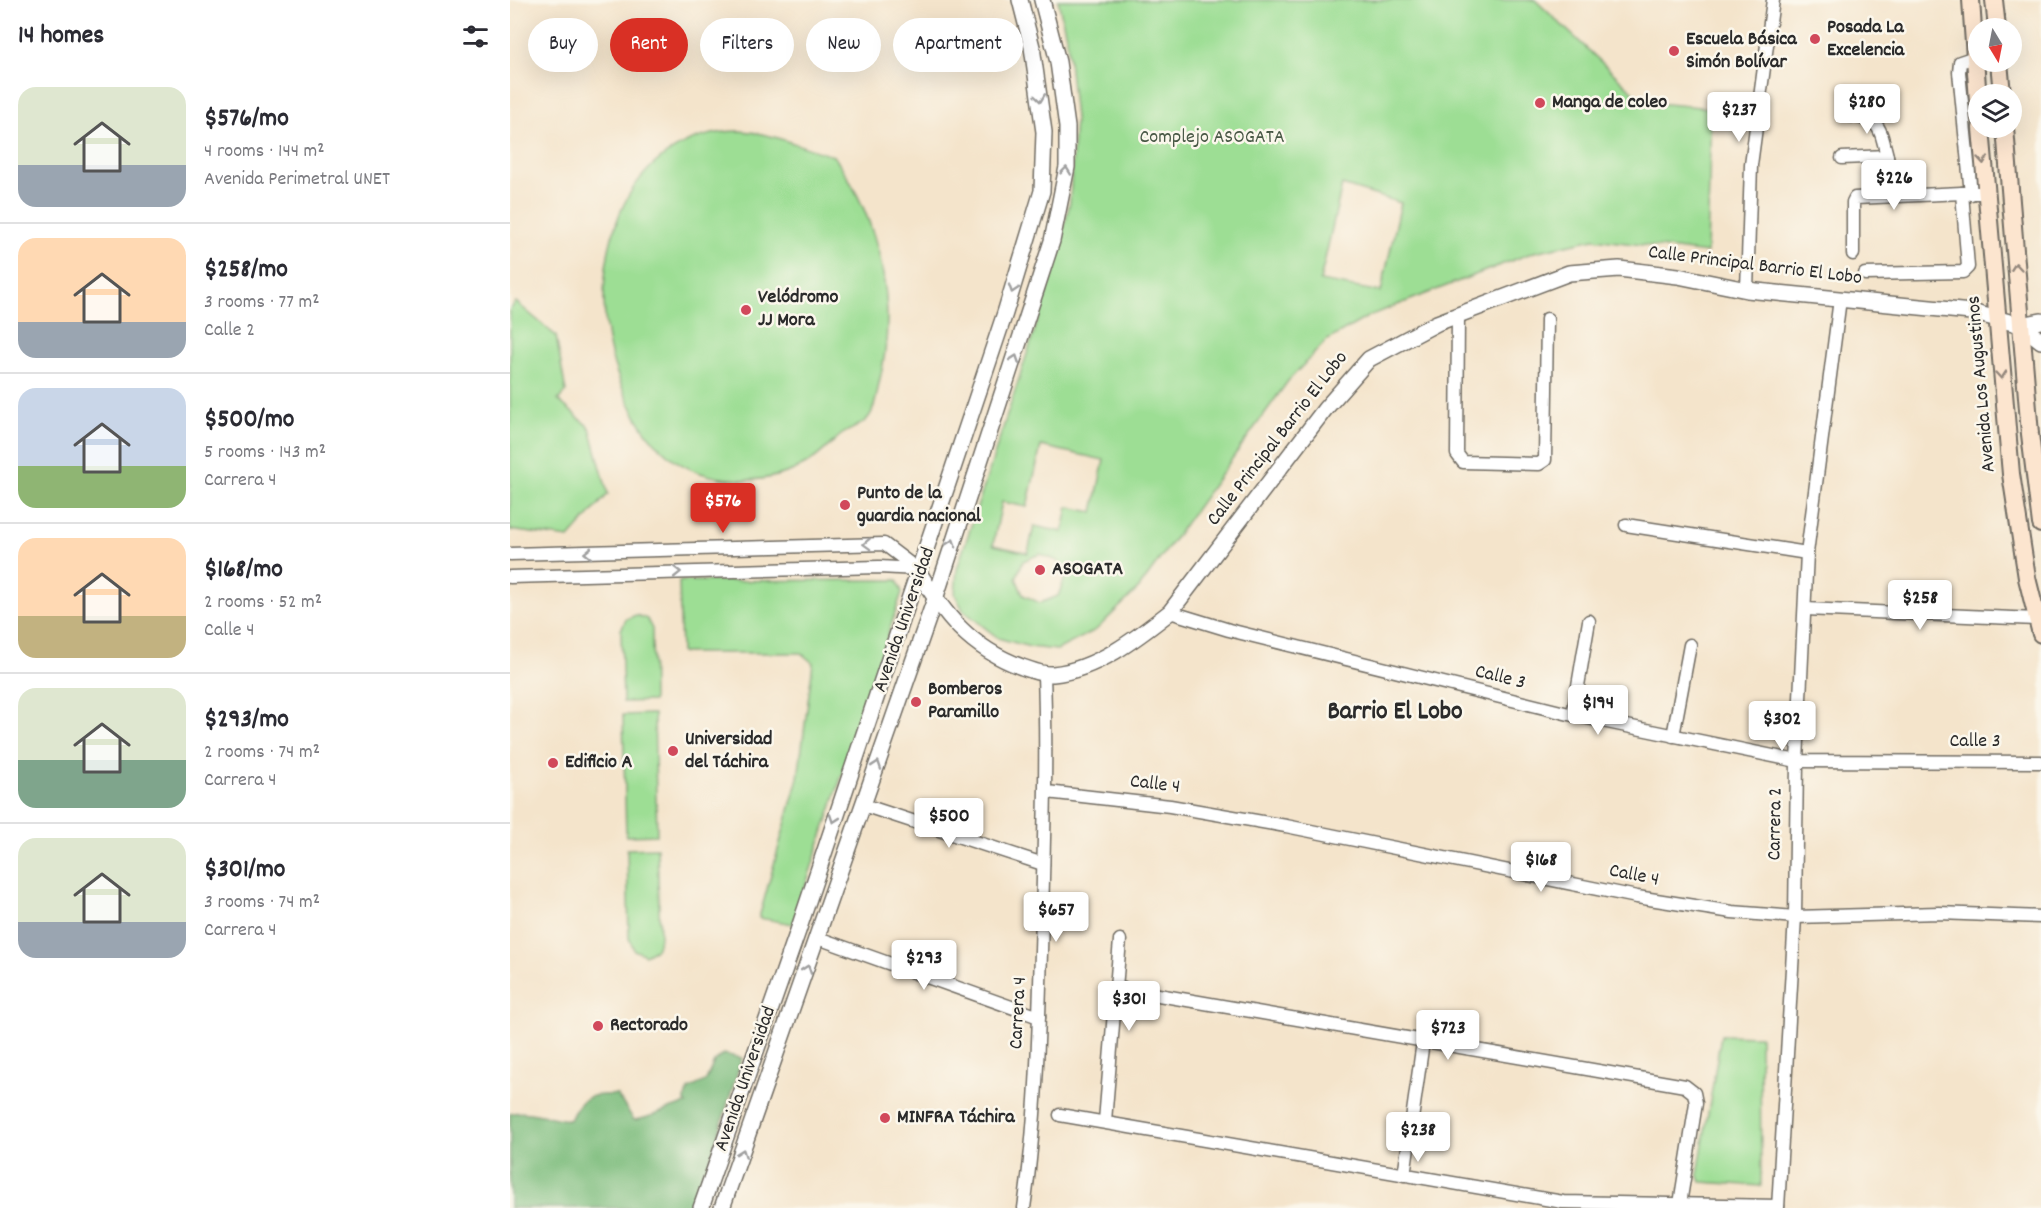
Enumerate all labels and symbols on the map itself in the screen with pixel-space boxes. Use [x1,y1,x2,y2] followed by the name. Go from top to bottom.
[1827,14,1905,65] place label: Posada La Excelencia
[1968,18,2022,72] north arrow
[1686,26,1797,77] place label: Escuela Básica Simón Bolívar
[1808,32,1822,46] marker: Posada La Excelencia
[1667,44,1681,58] marker: Escuela Básica Simón Bolívar
[1831,84,1903,135] pin: $280
[1552,89,1667,117] place label: Manga de coleo
[1703,92,1775,143] pin: $237
[1033,94,1045,103] one-way arrow
[1533,96,1547,110] marker: Manga de coleo
[1139,124,1285,152] park label: Complejo ASOGATA
[1976,156,1989,165] one-way arrow
[1858,160,1930,211] pin: $226
[1059,166,1072,175] one-way arrow
[1647,239,1864,293] street label: Calle Principal Barrio El Lobo
[2010,262,2023,271] one-way arrow
[1007,283,1020,294] one-way arrow
[758,284,839,335] place label: Velódromo JJ Mora
[1960,294,2004,474] street label: Avenida Los Augustinos
[739,303,753,317] marker: Velódromo JJ Mora
[1201,346,1355,532] street label: Calle Principal Barrio El Lobo
[1007,354,1020,365] one-way arrow
[1994,371,2007,380] one-way arrow
[857,480,981,531] place label: Punto de la guardia nacional
[687,483,759,534] pin: $576
[838,498,852,512] marker: Punto de la guardia nacional
[863,538,872,551] one-way arrow
[945,538,958,549] one-way arrow
[867,544,943,696] street label: Avenida Universidad
[584,547,593,559] one-way arrow
[1052,556,1123,584] place label: ASOGATA
[1033,563,1047,577] marker: ASOGATA
[673,566,682,578] one-way arrow
[1884,580,1956,631] pin: $258
[1472,658,1528,698] street label: Calle 3
[928,676,1002,727] place label: Bomberos Paramillo
[1562,685,1634,736] pin: $194
[1327,694,1463,731] district label: Barrio El Lobo
[909,695,923,709] marker: Bomberos Paramillo
[1746,701,1818,752] pin: $302
[685,726,772,777] place label: Universidad del Táchira
[1949,728,2001,756] street label: Calle 3
[666,744,680,758] marker: Universidad del Táchira
[565,749,633,777] place label: Edificio A
[546,756,560,770] marker: Edificio A
[870,760,883,771] one-way arrow
[1128,768,1182,802] street label: Calle 4
[1761,787,1791,861] street label: Carrera 2
[913,798,985,849] pin: $500
[829,813,842,824] one-way arrow
[1505,842,1577,893] pin: $168
[1607,857,1661,895] street label: Calle 4
[1020,892,1092,943] pin: $657
[888,940,960,991] pin: $293
[799,964,812,975] one-way arrow
[1003,976,1035,1050] street label: Carrera 4
[1093,981,1165,1032] pin: $301
[708,1003,784,1155] street label: Avenida Universidad
[1412,1010,1484,1061] pin: $723
[610,1012,688,1040] place label: Rectorado
[591,1019,605,1033] marker: Rectorado
[897,1104,1015,1132] place label: MINFRA Táchira
[878,1111,892,1125] marker: MINFRA Táchira
[1382,1112,1454,1163] pin: $238
[734,1148,747,1159] one-way arrow

